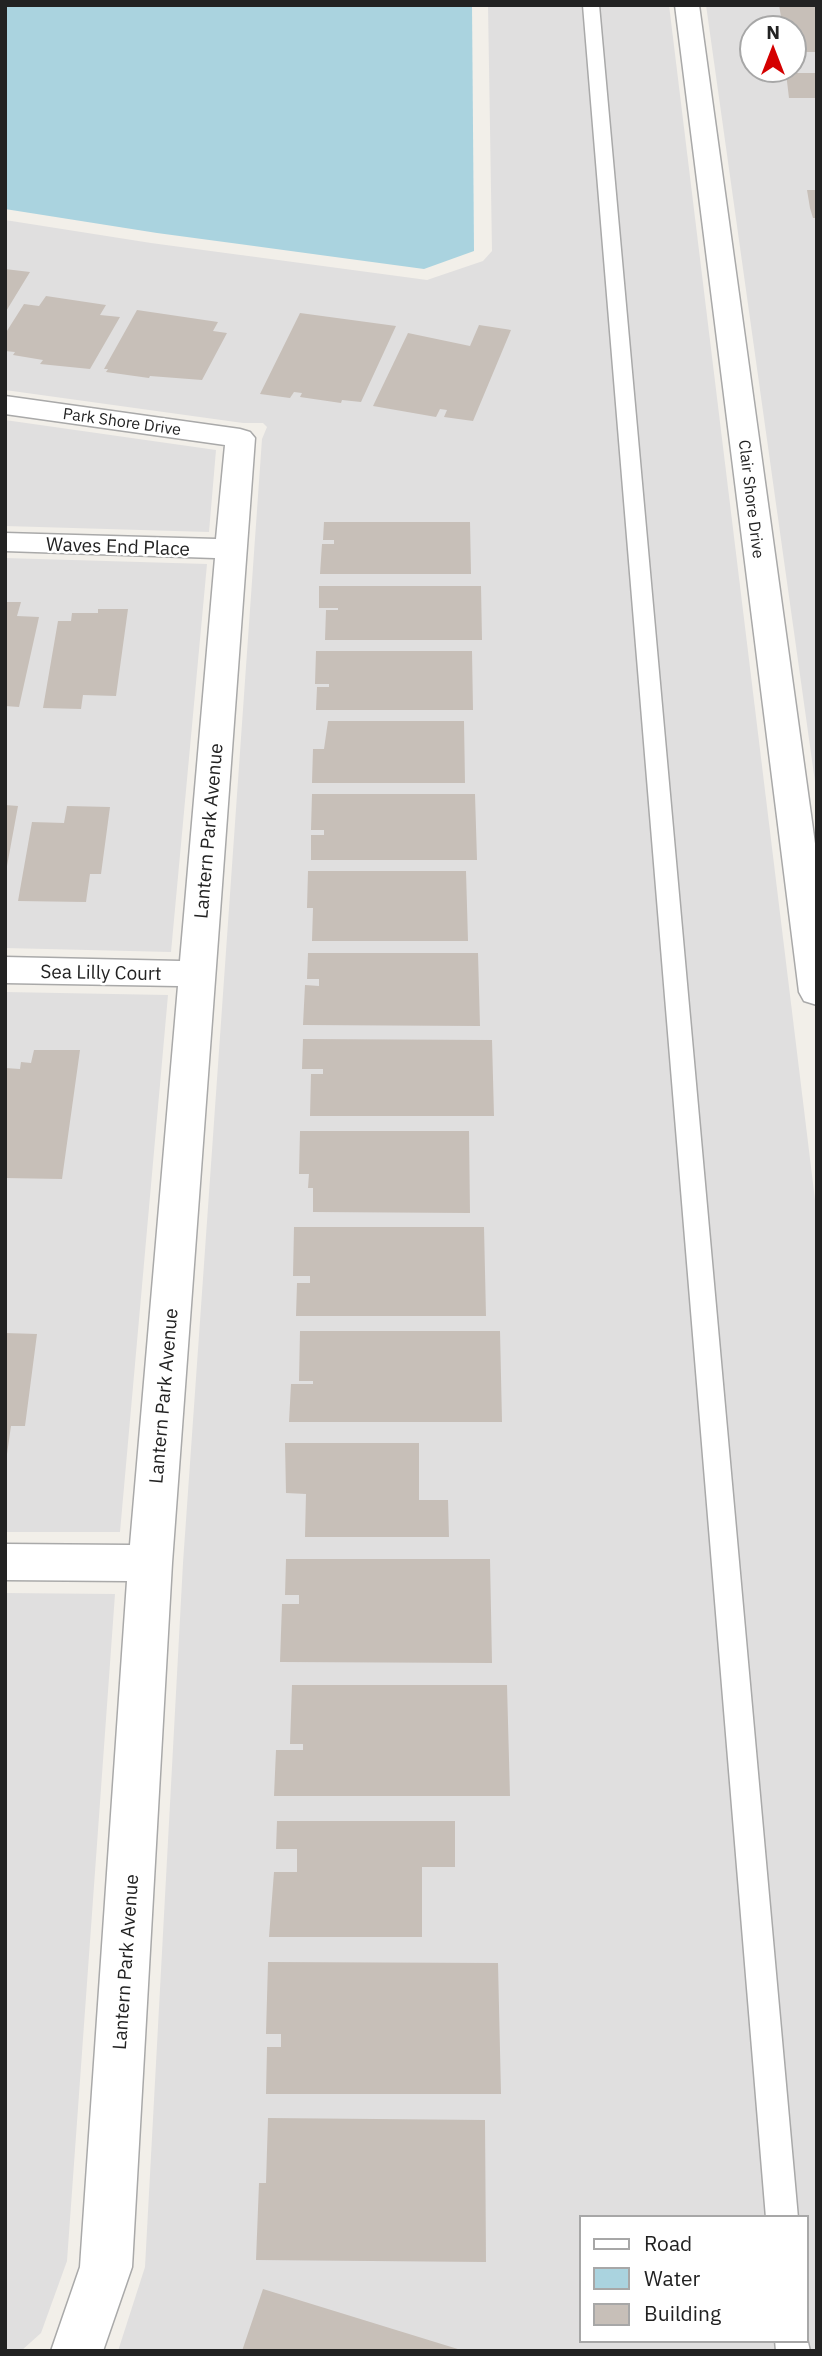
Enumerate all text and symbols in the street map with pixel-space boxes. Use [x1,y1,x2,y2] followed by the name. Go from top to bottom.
[738,14,808,84] north arrow
[766,20,780,44] text: N
[62,403,183,439] street label: Park Shore Drive
[735,439,769,560] street label: Clair Shore Drive
[46,531,190,561] street label: Waves End Place
[188,742,228,920] street label: Lantern Park Avenue
[40,959,162,985] street label: Sea Lilly Court
[143,1307,183,1485] street label: Lantern Park Avenue
[107,1873,143,2051] street label: Lantern Park Avenue
[580,2216,808,2342] legend
[644,2229,692,2257] text: Road
[644,2264,701,2292] text: Water
[644,2299,721,2327] text: Building

